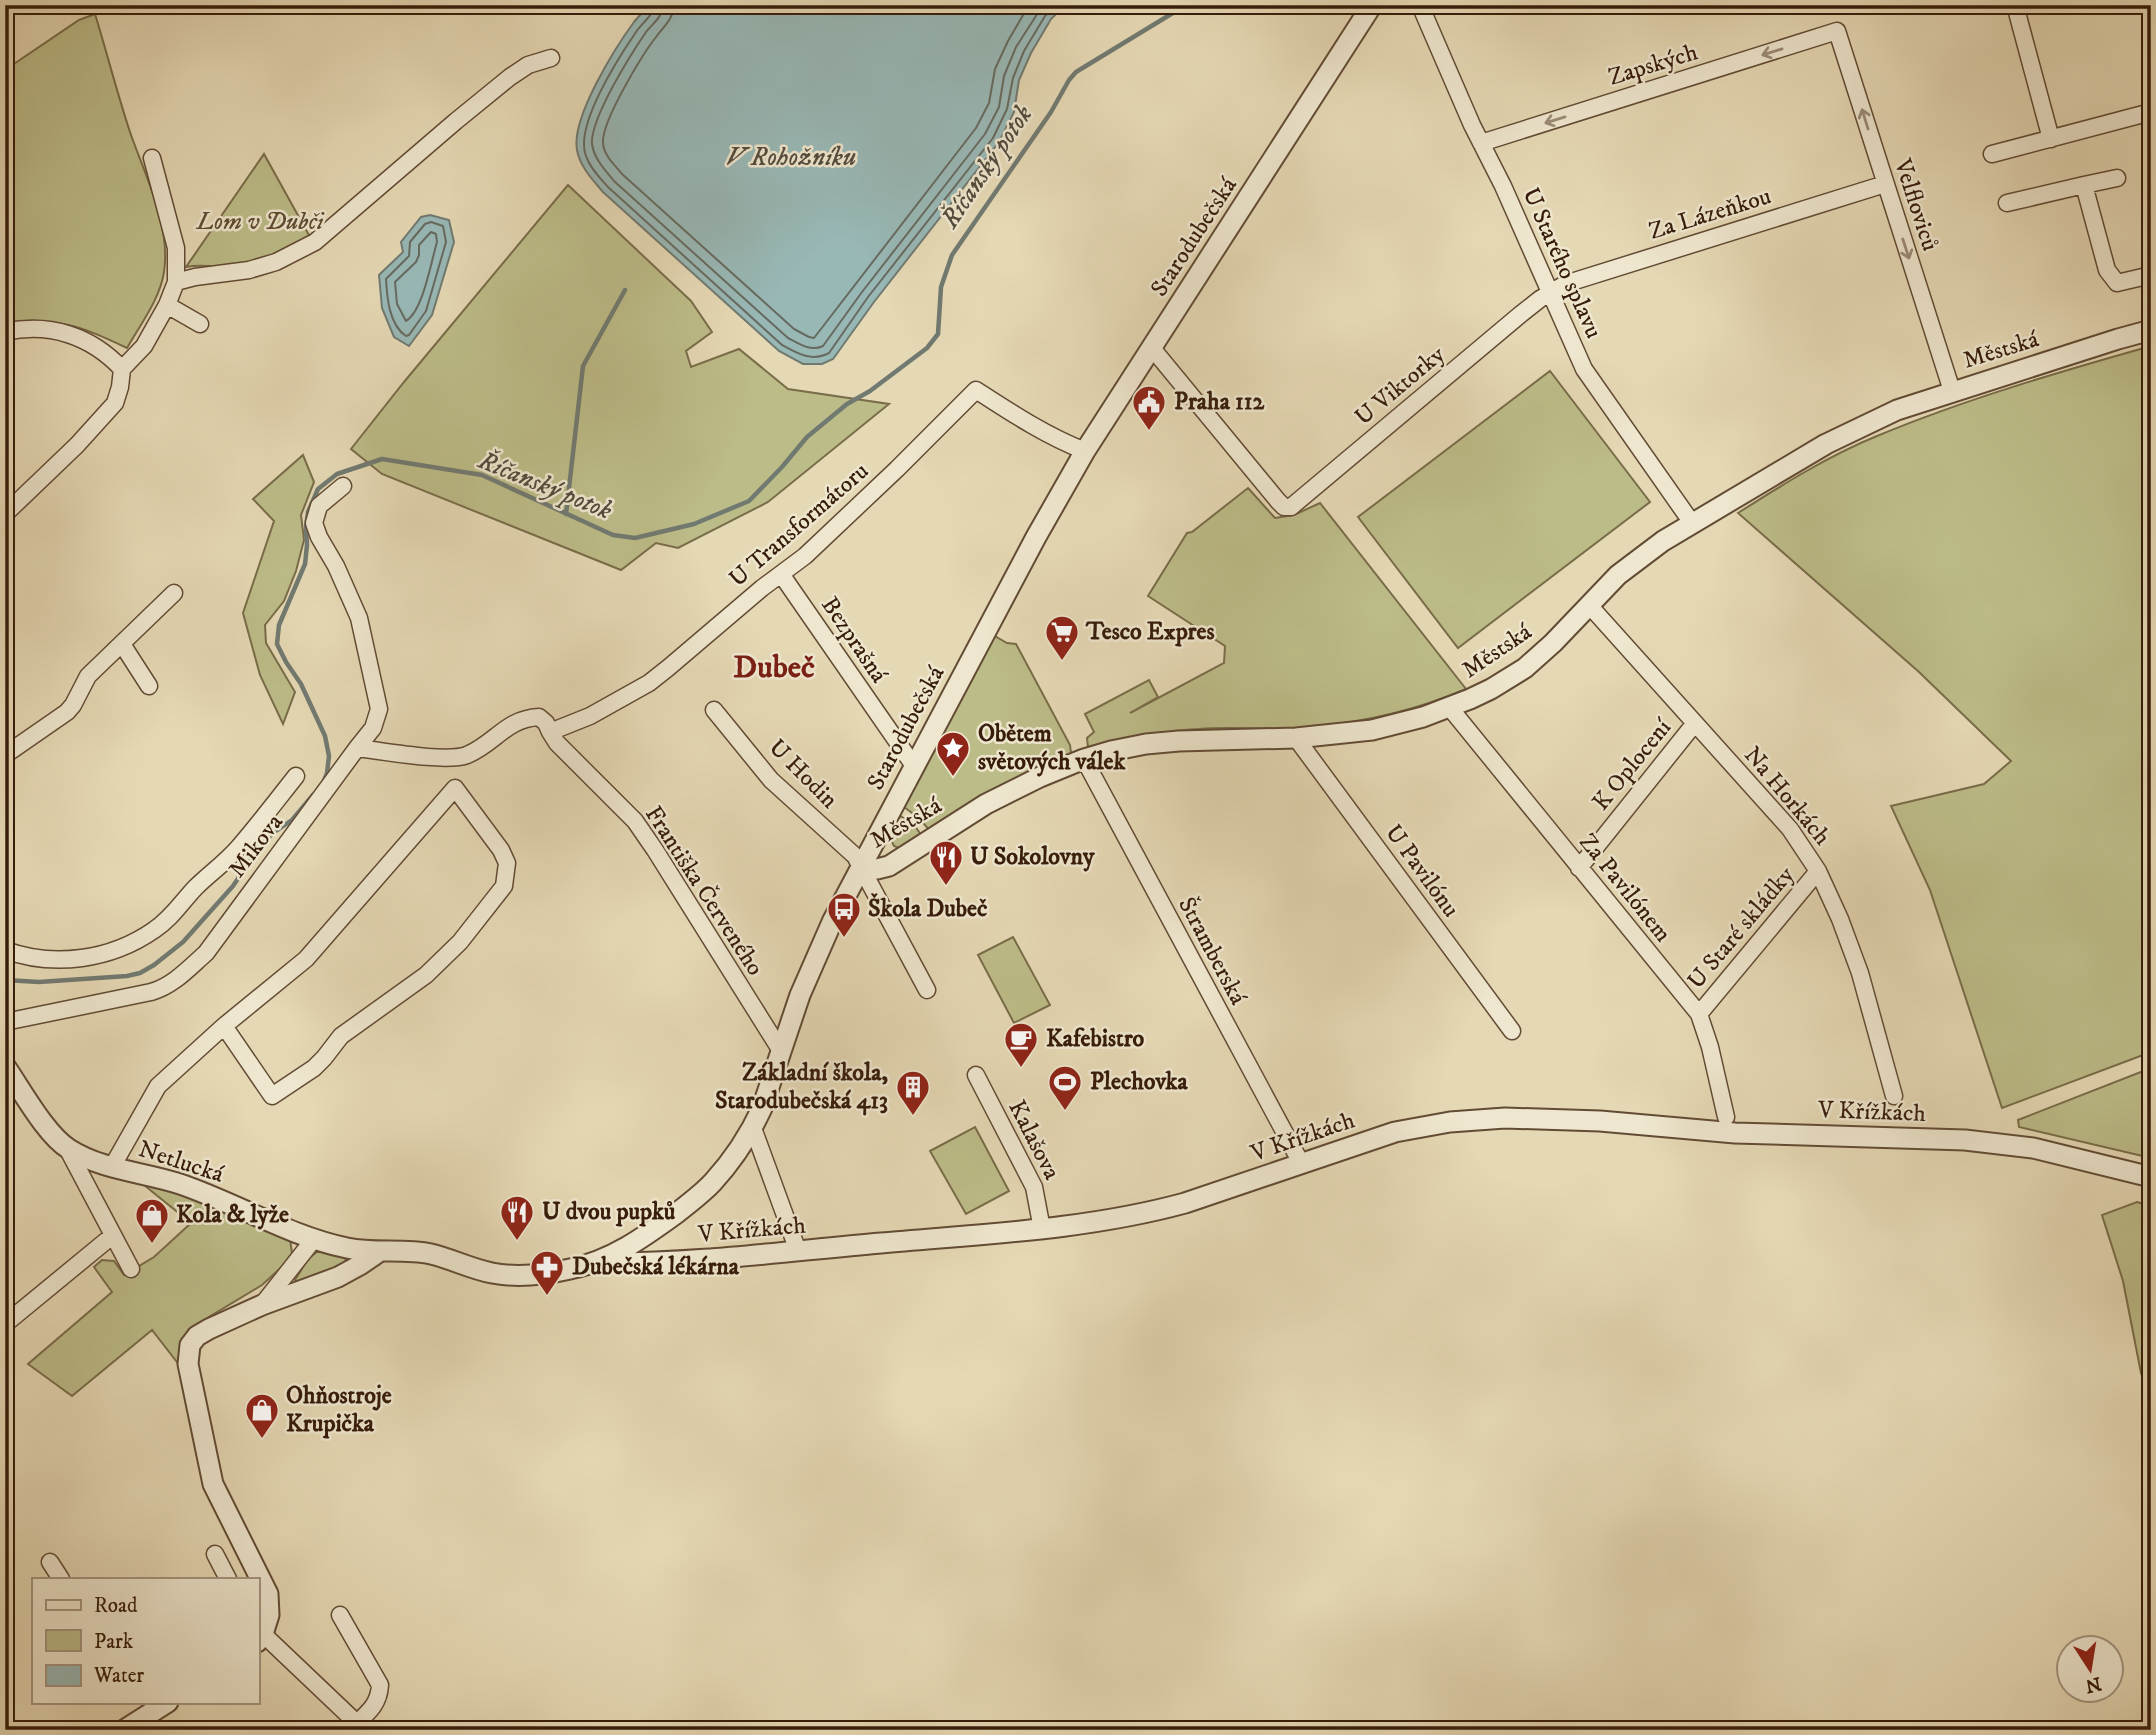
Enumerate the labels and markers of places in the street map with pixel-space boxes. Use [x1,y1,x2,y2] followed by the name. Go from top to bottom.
[1130,383,1168,432] public building icon: Praha 112
[1174,387,1266,417] place label: Praha 112
[1043,613,1081,662] supermarket icon: Tesco Expres
[1085,617,1214,647] place label: Tesco Expres
[978,719,1127,777] place label: Obětem světových válek
[934,729,972,778] place icon: Obětem světových válek
[927,838,965,887] restaurant icon: U Sokolovny
[970,842,1095,872] place label: U Sokolovny
[825,890,863,939] bus stop icon: Škola Dubeč
[868,893,988,924] place label: Škola Dubeč
[1002,1020,1040,1069] cafe icon: Kafebistro
[1046,1024,1145,1054] place label: Kafebistro
[715,1058,888,1116] place label: Základní škola, Starodubečská 413
[1046,1063,1084,1112] sports icon: Plechovka
[1090,1067,1188,1097] place label: Plechovka
[894,1068,932,1117] building icon: Základní škola, Starodubečská 413
[498,1193,536,1242] restaurant icon: U dvou pupků
[133,1196,171,1245] shop icon: Kola & lyže
[542,1197,676,1227] place label: U dvou pupků
[176,1200,289,1230] place label: Kola & lyže
[528,1248,566,1297] pharmacy icon: Dubečská lékárna
[572,1252,740,1282] place label: Dubečská lékárna
[286,1381,392,1439] place label: Ohňostroje Krupička
[243,1391,281,1440] shop icon: Ohňostroje Krupička

